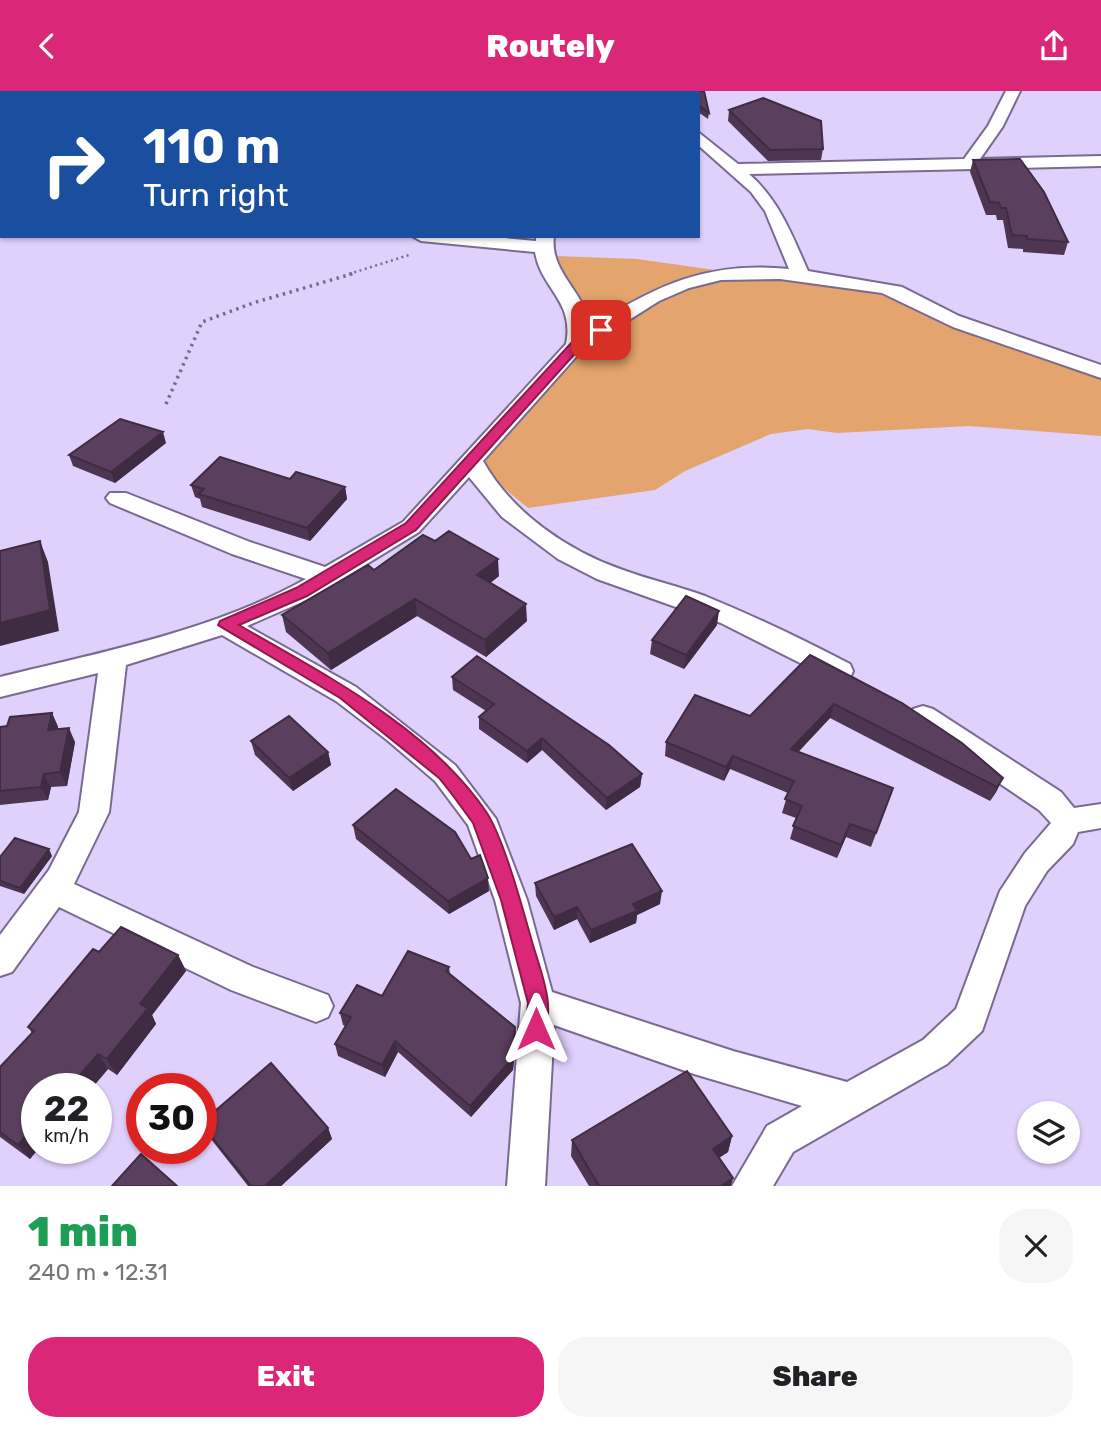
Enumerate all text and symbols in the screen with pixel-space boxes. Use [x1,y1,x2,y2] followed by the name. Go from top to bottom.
[28,27,66,65] icon: back
[486,27,615,65] text: Routely
[1035,27,1073,65] icon: share
[143,117,280,175] text: 110 m
[28,119,119,210] icon: right
[143,176,288,214] text: Turn right
[571,300,631,360] pin
[582,311,620,349] icon: arrive
[499,992,573,1066] position arrow
[126,1073,217,1164] speed limit sign: 30
[44,1088,89,1130] text: 22
[1017,1101,1080,1164] map controls
[1017,1101,1080,1164] button: layers
[44,1125,89,1147] text: km/h
[28,1207,138,1257] text: 1 min
[999,1209,1073,1283] button: close
[28,1258,168,1286] text: 240 m · 12:31
[28,1337,544,1417] button: Exit
[558,1337,1073,1417] button: Share

